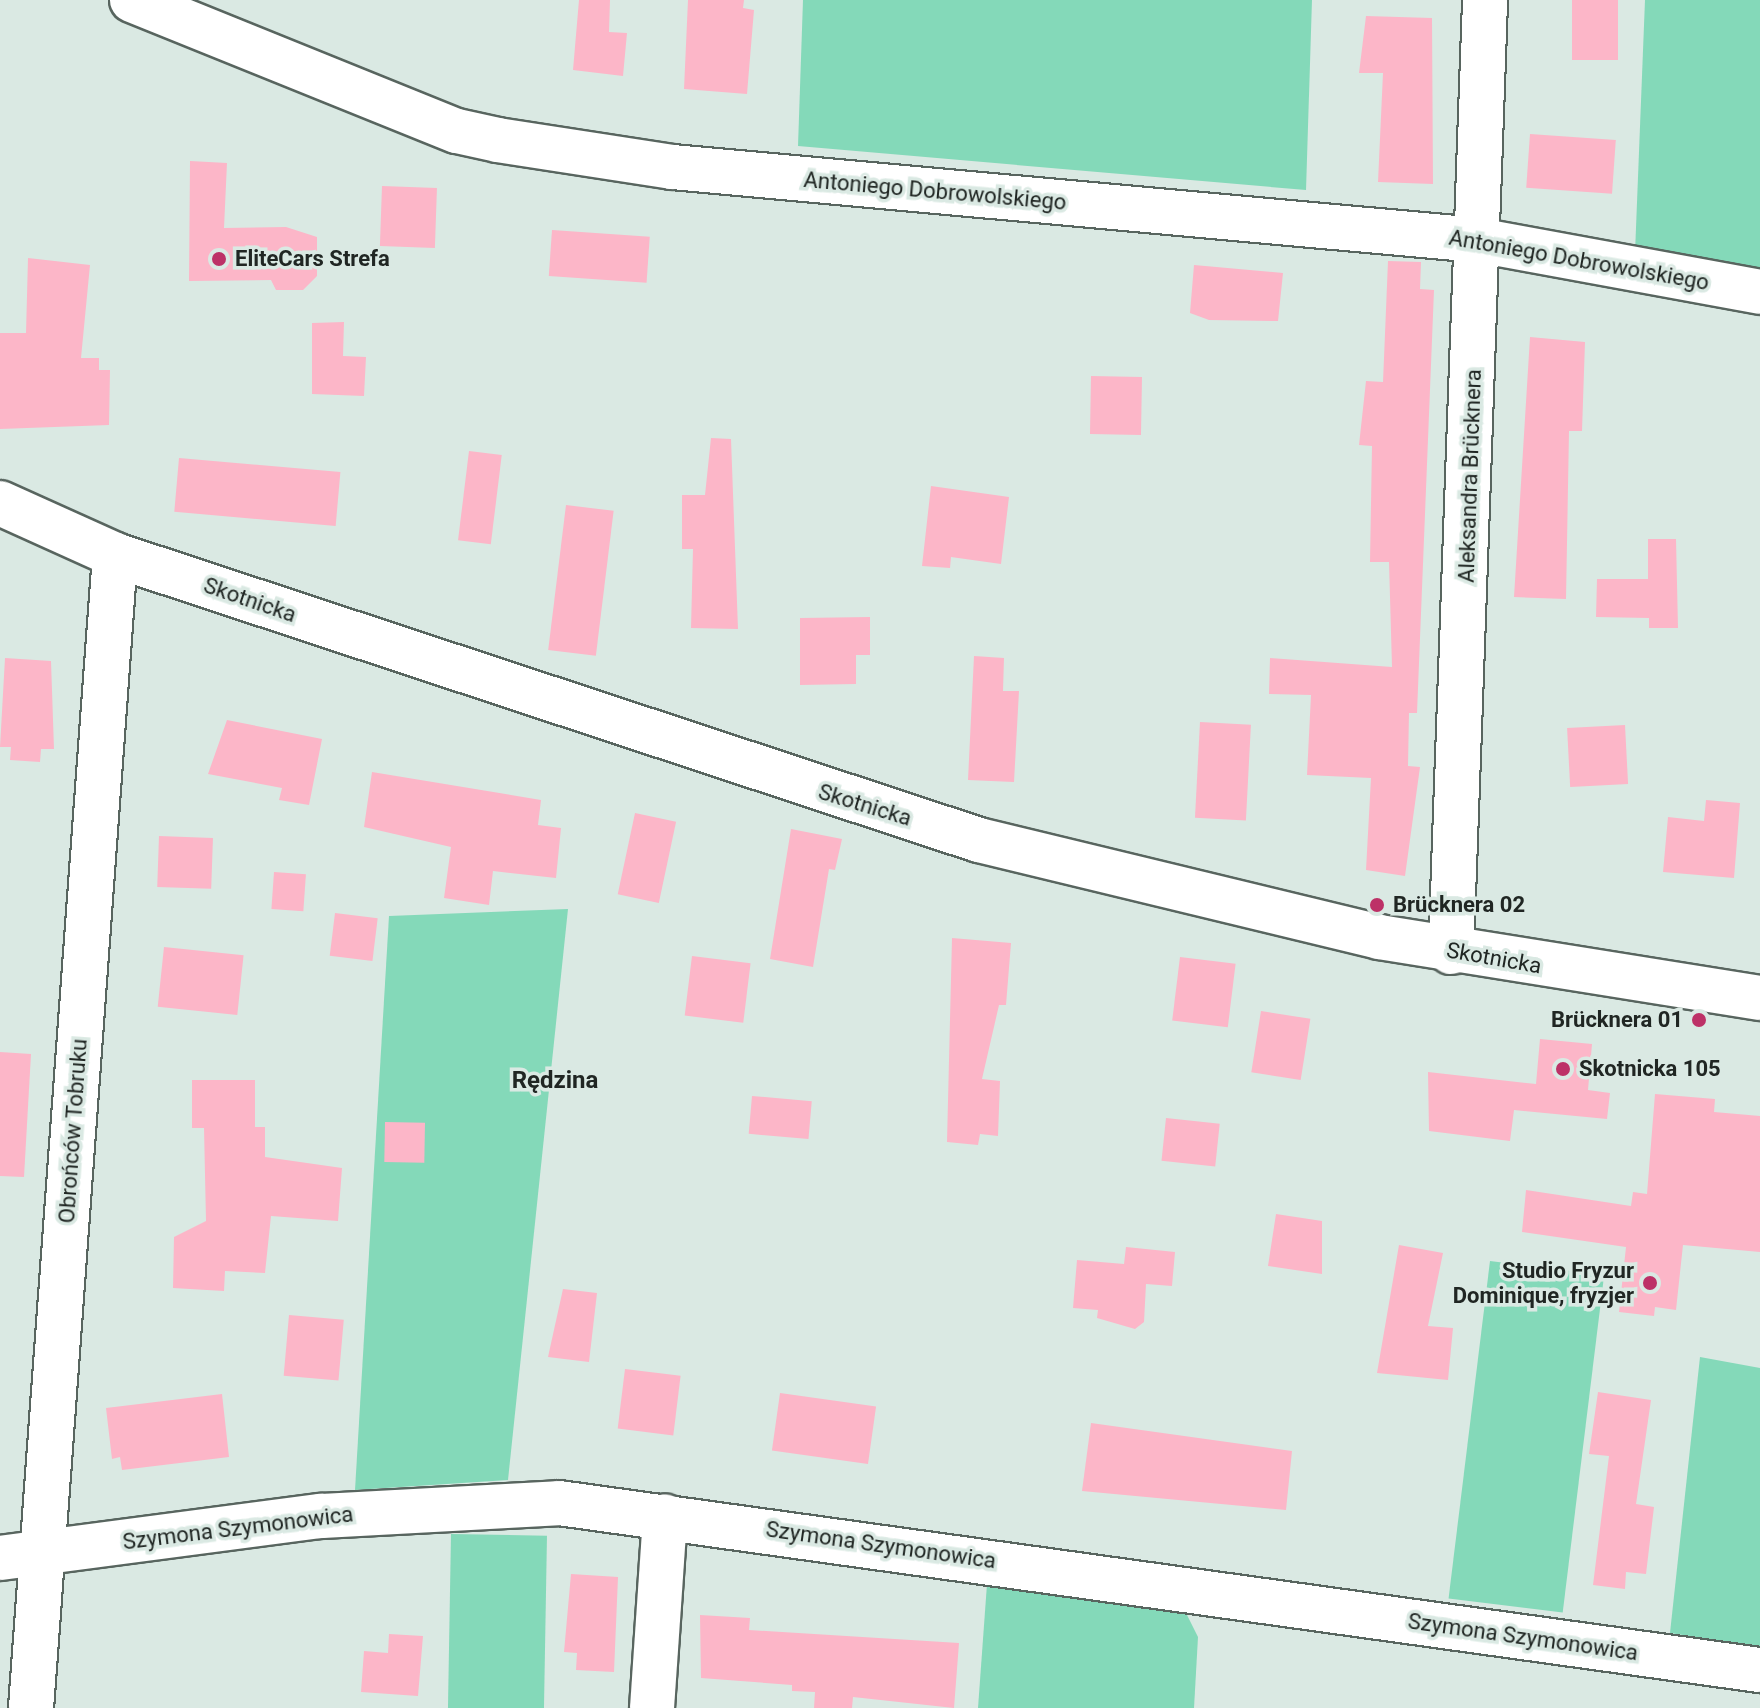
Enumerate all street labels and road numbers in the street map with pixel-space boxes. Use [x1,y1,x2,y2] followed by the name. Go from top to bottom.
[803,166,1067,216] street label: Antoniego Dobrowolskiego
[1447,224,1711,296] street label: Antoniego Dobrowolskiego
[1453,369,1487,583] street label: Aleksandra Brücknera
[200,572,300,628] street label: Skotnicka
[815,778,915,832] street label: Skotnicka
[1444,937,1544,979] street label: Skotnicka
[53,1038,93,1224] street label: Obrońców Tobruku
[121,1501,355,1555] street label: Szymona Szymonowica
[764,1516,998,1574] street label: Szymona Szymonowica
[1406,1608,1640,1666] street label: Szymona Szymonowica

